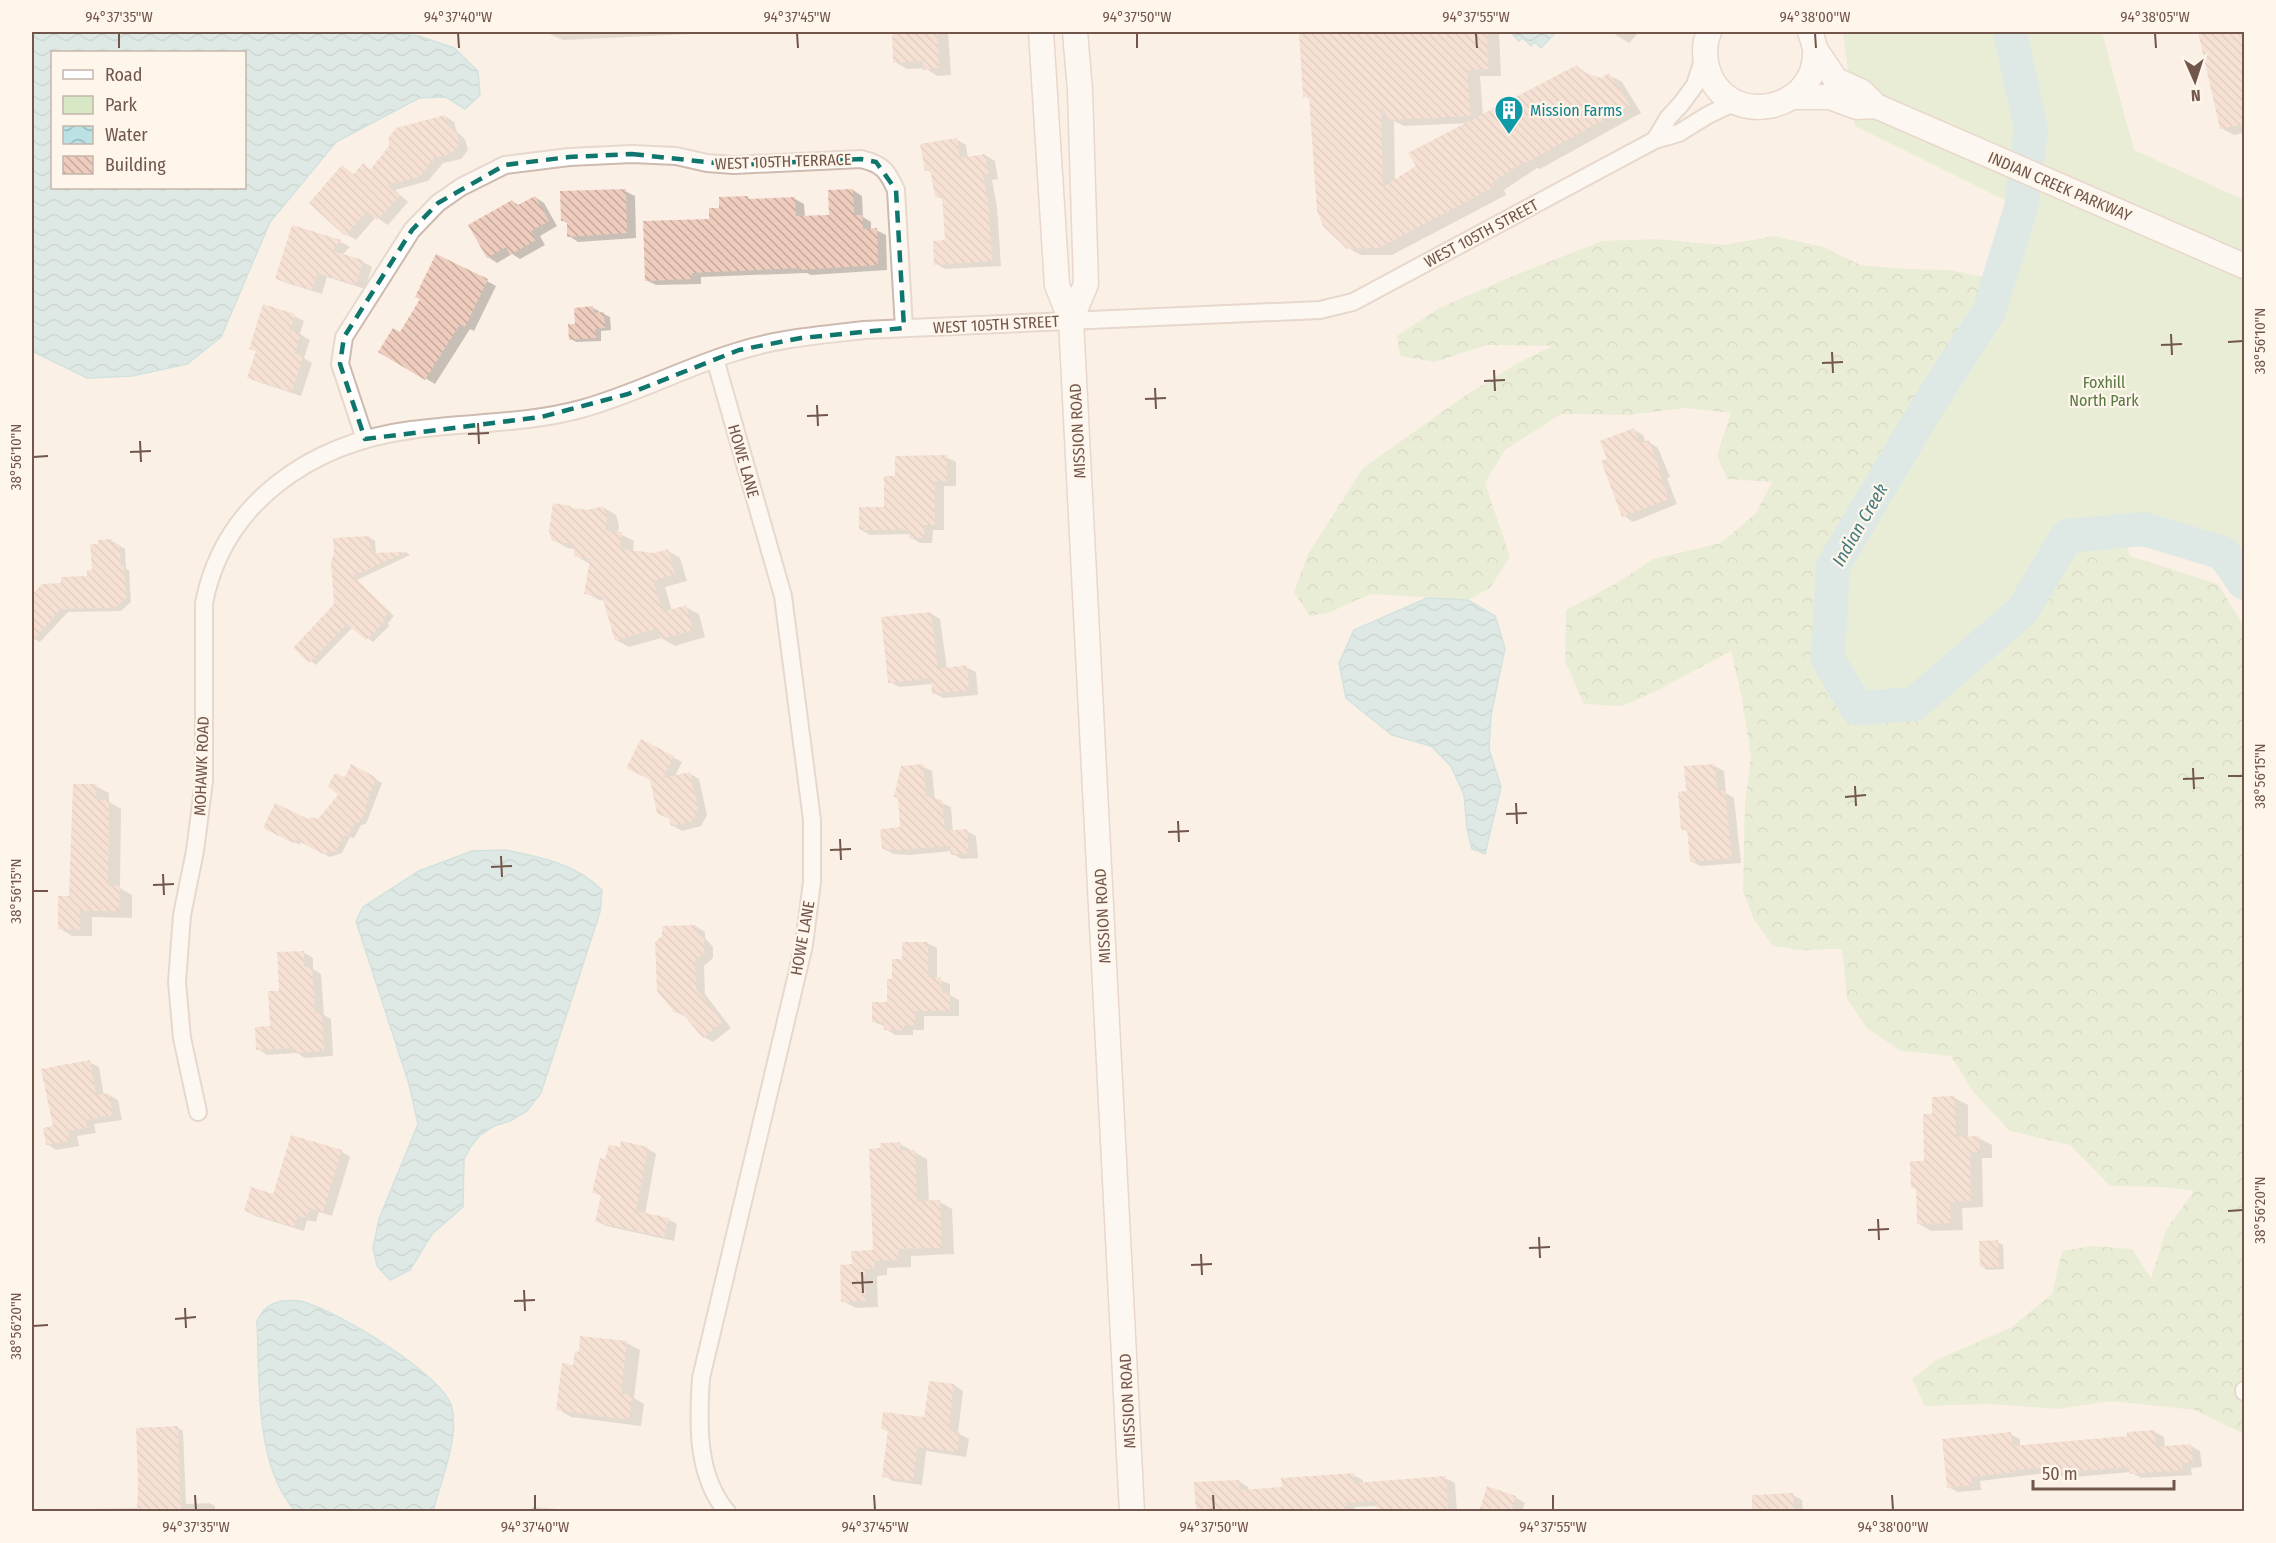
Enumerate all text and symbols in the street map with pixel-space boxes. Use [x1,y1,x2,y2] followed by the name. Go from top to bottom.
[85,8,153,26] text: 94°37'35"W
[424,8,492,26] text: 94°37'40"W
[763,8,831,26] text: 94°37'45"W
[1103,8,1171,26] text: 94°37'50"W
[1442,8,1510,26] text: 94°37'55"W
[1780,8,1850,26] text: 94°38'00"W
[2120,8,2190,26] text: 94°38'05"W
[51,51,246,189] legend
[2165,51,2225,111] north arrow
[105,64,142,86] text: Road
[2190,86,2201,105] text: N
[105,94,138,116] text: Park
[1493,94,1525,136] building icon: Mission Farms
[1530,101,1622,120] place label: Mission Farms
[105,124,148,146] text: Water
[1985,148,2134,225] street label: INDIAN CREEK PARKWAY
[714,150,852,173] street label: WEST 105TH TERRACE
[105,154,166,176] text: Building
[1421,195,1542,271] street label: WEST 105TH STREET
[2251,308,2269,374] text: 38°56'10"N
[932,312,1060,337] street label: WEST 105TH STREET
[2069,373,2139,410] park label: Foxhill North Park
[1066,383,1089,479] street label: MISSION ROAD
[724,422,763,500] street label: HOWE LANE
[7,424,25,490] text: 38°56'10"N
[1828,480,1892,570] water label: Indian Creek
[190,716,213,816] street label: MOHAWK ROAD
[2251,743,2269,809] text: 38°56'15"N
[7,858,25,924] text: 38°56'15"N
[1091,868,1114,964] street label: MISSION ROAD
[787,899,818,977] street label: HOWE LANE
[2251,1176,2269,1244] text: 38°56'20"N
[7,1292,25,1360] text: 38°56'20"N
[1116,1353,1139,1449] street label: MISSION ROAD
[2033,1453,2174,1491] scale bar
[2042,1463,2078,1485] text: 50 m
[162,1518,230,1536] text: 94°37'35"W
[501,1518,569,1536] text: 94°37'40"W
[841,1518,909,1536] text: 94°37'45"W
[1180,1518,1248,1536] text: 94°37'50"W
[1519,1518,1587,1536] text: 94°37'55"W
[1858,1518,1928,1536] text: 94°38'00"W

